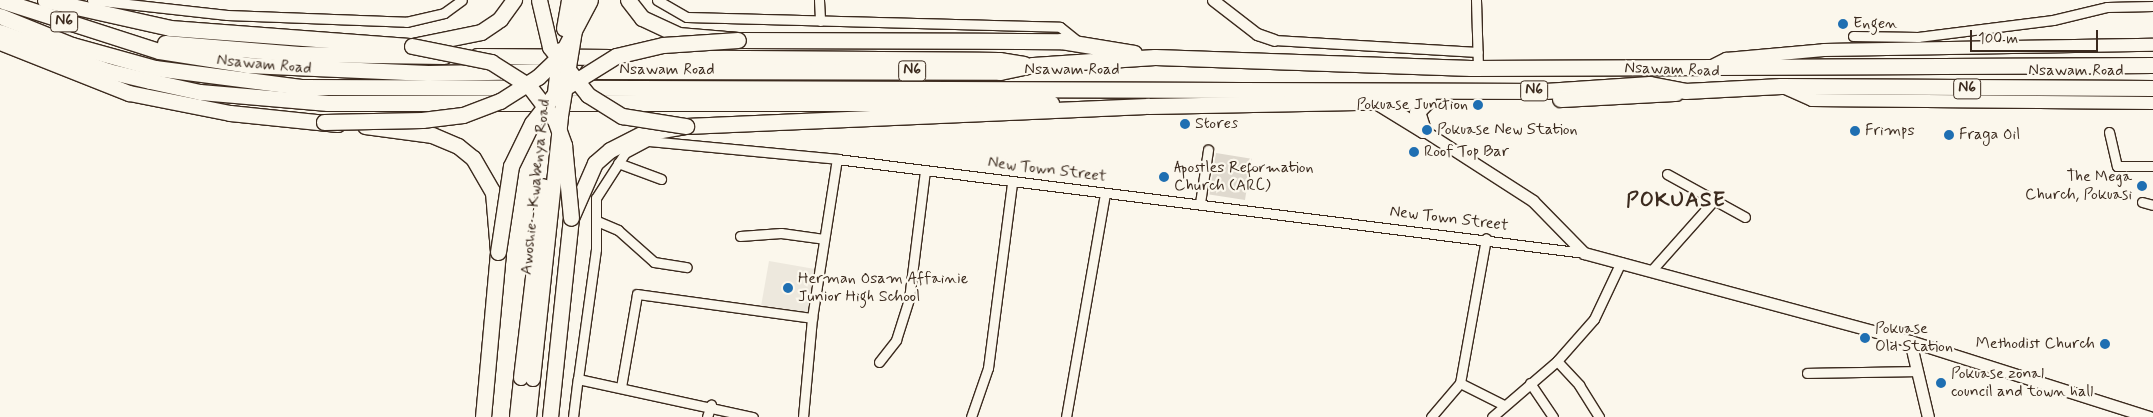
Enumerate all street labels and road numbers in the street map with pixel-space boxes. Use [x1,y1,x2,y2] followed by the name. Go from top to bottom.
[49,10,79,34] road number: N6
[216,51,312,79] street label: Nsawam Road
[897,58,927,84] road number: N6
[1624,59,1720,81] street label: Nsawam Road
[619,60,715,80] street label: Nsawam Road
[1024,60,1120,80] street label: Nsawam Road
[2028,61,2124,81] street label: Nsawam Road
[1952,76,1982,102] road number: N6
[1519,78,1549,104] road number: N6
[517,99,555,275] street label: Awoshie - Kwabenya Road
[986,153,1108,187] street label: New Town Street
[1388,202,1510,236] street label: New Town Street

